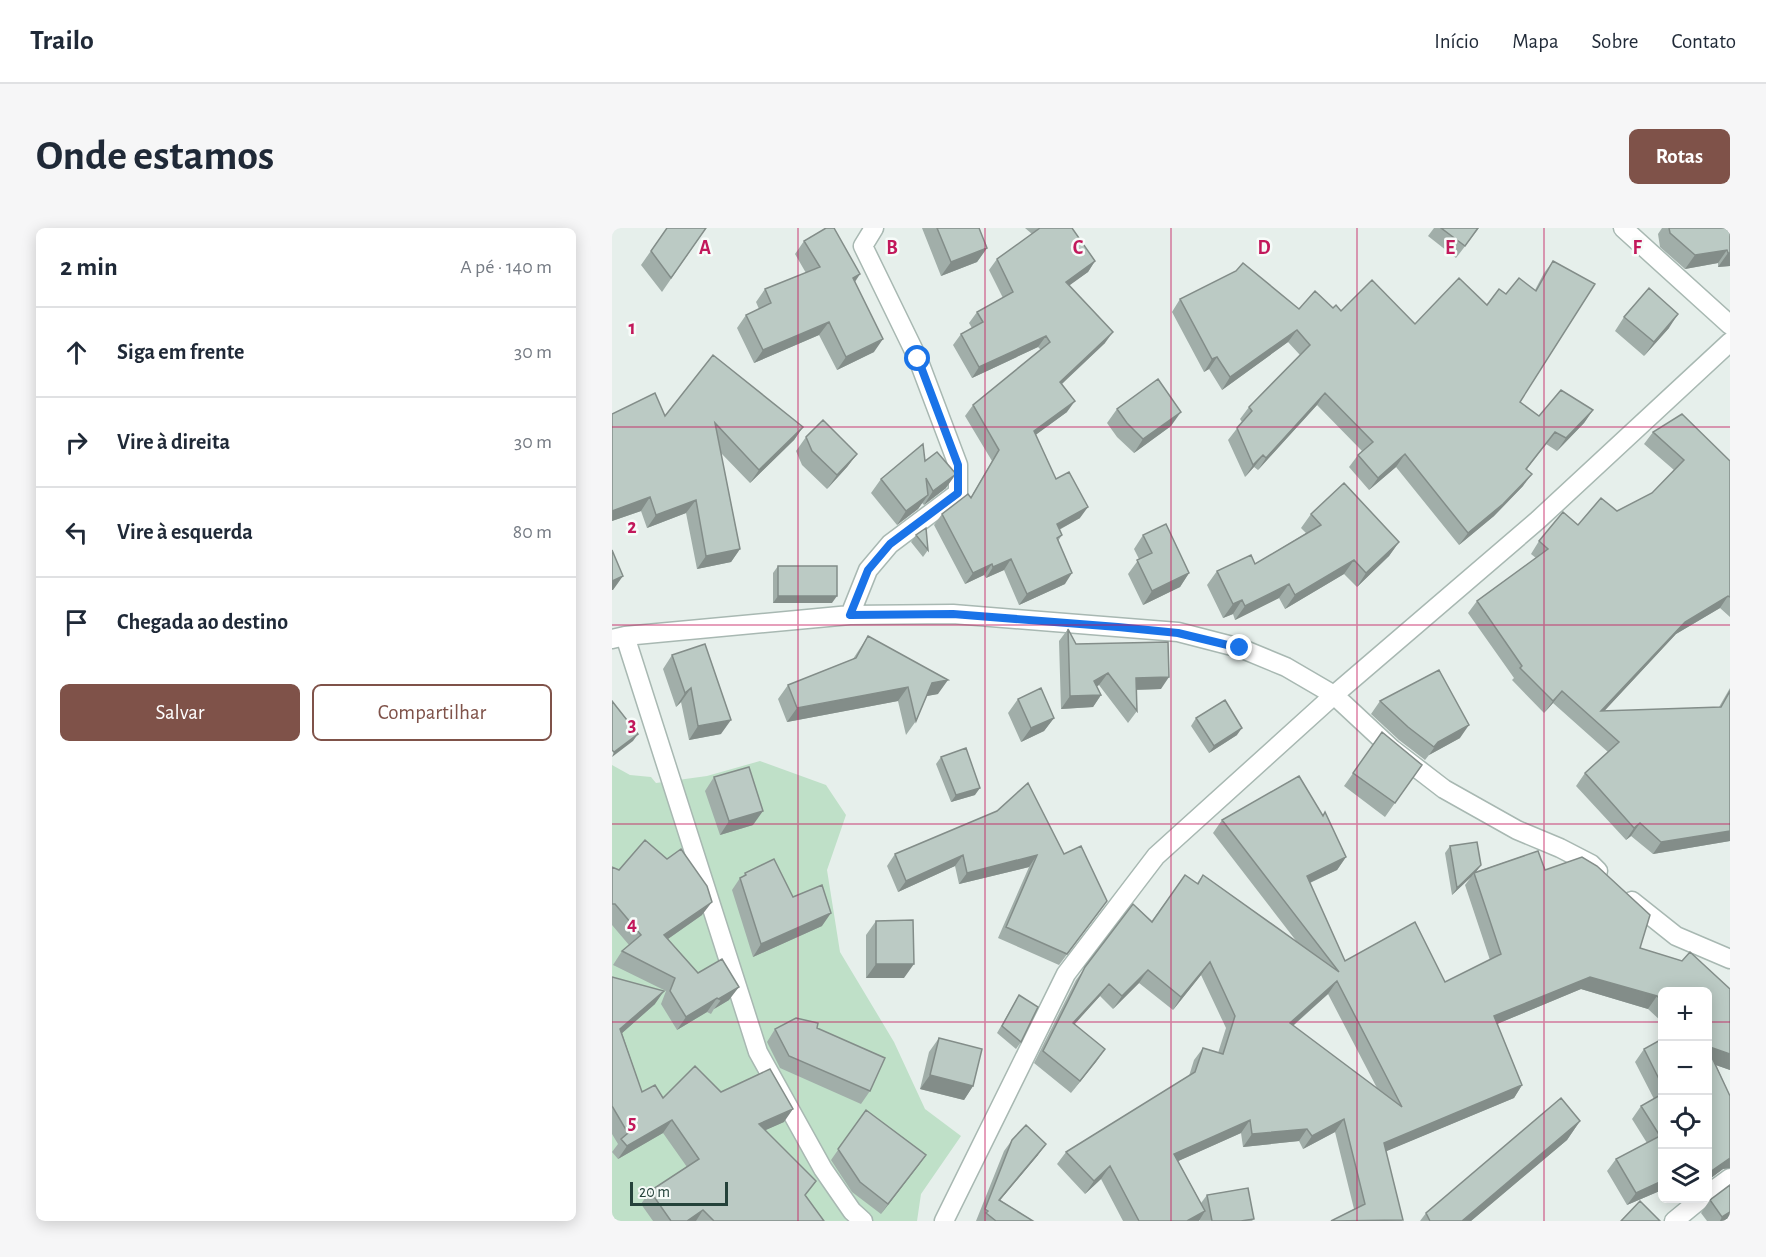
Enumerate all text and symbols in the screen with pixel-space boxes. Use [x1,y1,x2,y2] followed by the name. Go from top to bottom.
[30,27,94,55] text: Trailo
[1434,31,1479,52] text: Início
[1512,31,1559,52] text: Mapa
[1592,31,1638,52] text: Sobre
[1671,31,1736,52] text: Contato
[1629,129,1730,184] button: Rotas
[36,135,274,177] text: Onde estamos
[699,238,711,258] text: A
[886,238,898,258] text: B
[1073,238,1084,258] text: C
[1257,238,1271,258] text: D
[1445,238,1455,258] text: E
[1632,238,1642,258] text: F
[60,254,118,280] text: 2 min
[460,257,552,277] text: A pé · 140 m
[628,318,636,338] text: 1
[60,336,93,369] icon: ahead
[117,341,244,363] text: Siga em frente
[514,342,552,362] text: 30 m
[904,345,930,371] route start
[60,426,93,459] icon: right
[117,431,230,453] text: Vire à direita
[514,432,552,452] text: 30 m
[60,516,93,549] icon: left
[627,517,637,537] text: 2
[117,521,253,543] text: Vire à esquerda
[513,522,552,542] text: 80 m
[60,606,93,639] icon: arrive
[117,611,288,633] text: Chegada ao destino
[1226,634,1252,660] route end
[60,684,300,741] button: Salvar
[312,684,552,741] button: Compartilhar
[628,715,636,735] text: 3
[627,914,637,934] text: 4
[1658,987,1712,1203] map controls
[1658,987,1712,1041] button: +
[1658,1041,1712,1095] button: −
[1658,1095,1712,1149] button: locate
[628,1113,636,1133] text: 5
[1658,1149,1712,1203] button: layers
[630,1179,728,1206] scale bar
[639,1184,670,1200] text: 20 m

